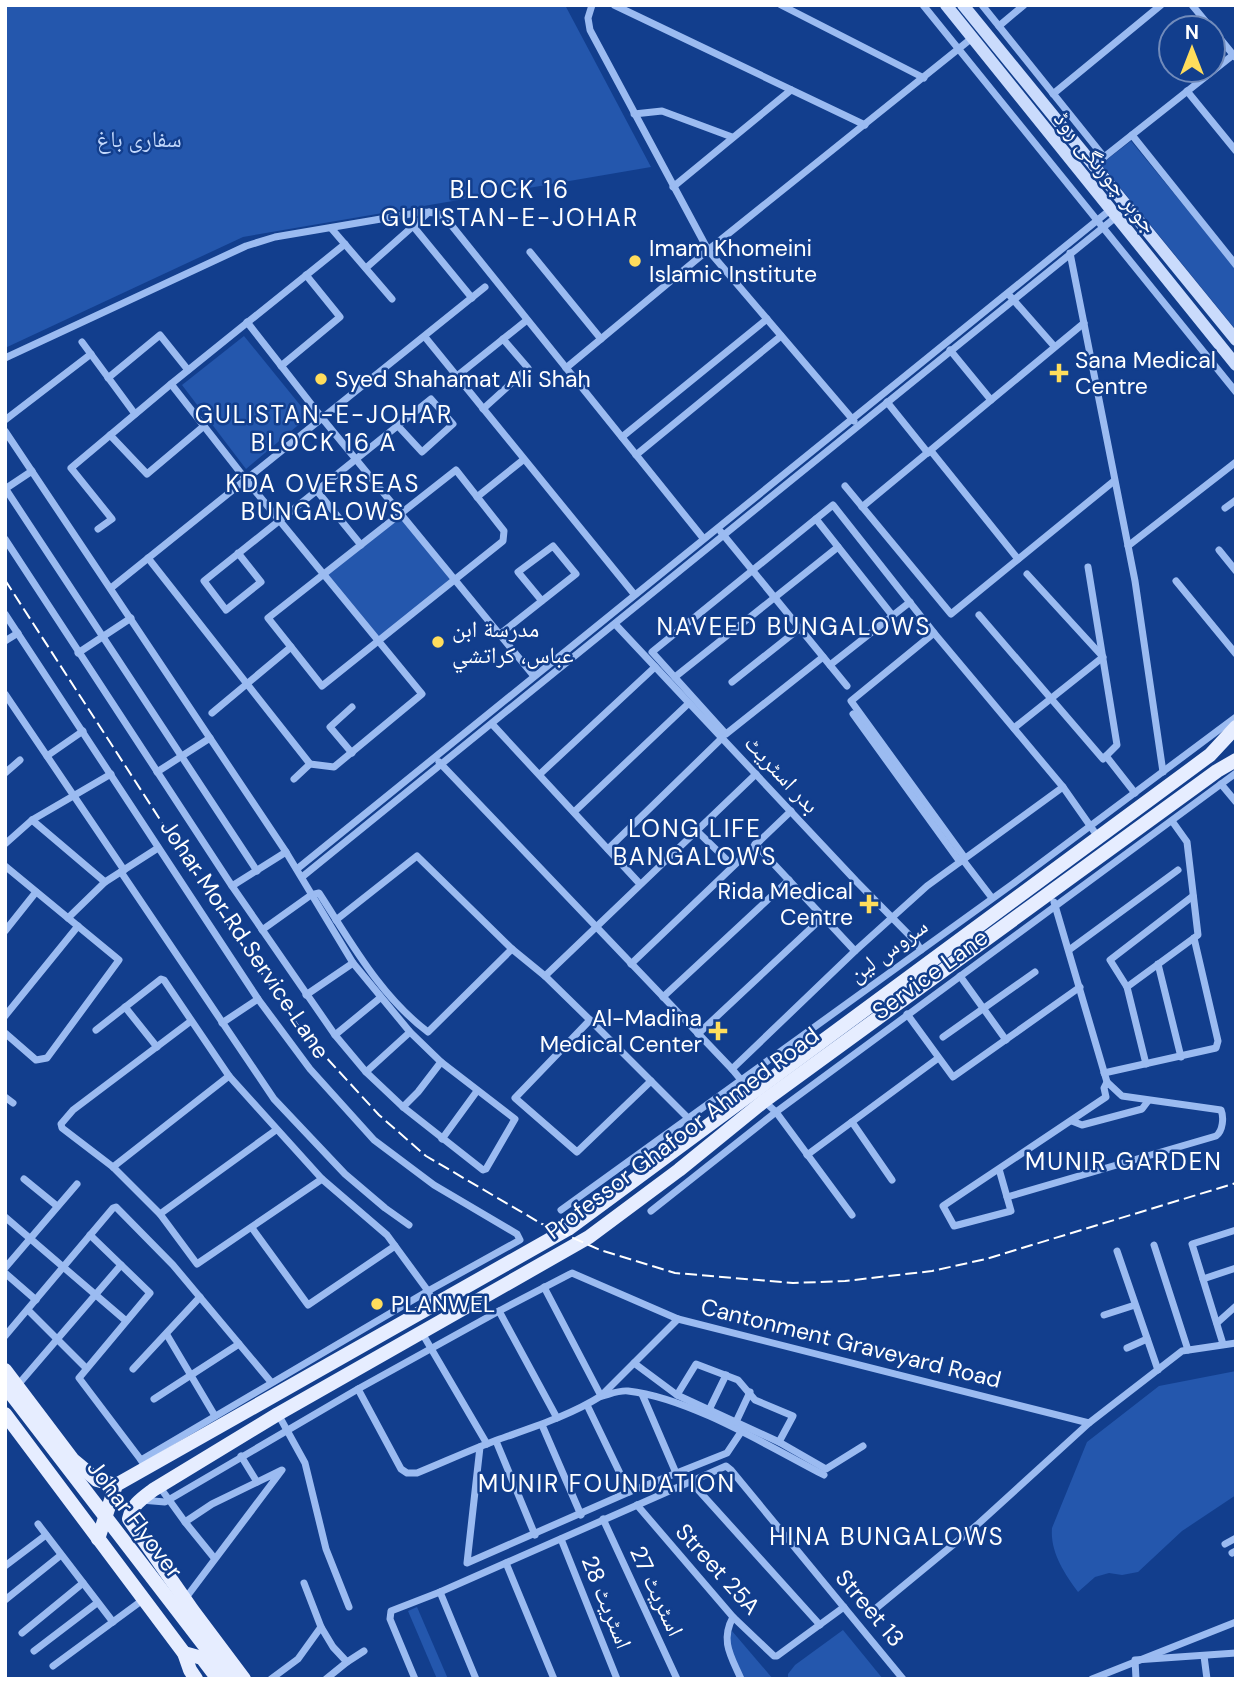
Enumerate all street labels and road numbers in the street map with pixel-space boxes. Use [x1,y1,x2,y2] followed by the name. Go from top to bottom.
[1047,105,1165,239] street label: جوہر چورنگی روڈ
[738,728,826,820] street label: بدر اسٹریٹ
[154,814,336,1064] street label: Johar Mor Rd Service Lane
[842,911,934,989] street label: سروس لین
[866,922,994,1026] street label: Service Lane
[539,1020,825,1246] street label: Professor Ghafoor Ahmed Road
[698,1291,1004,1395] street label: Cantonment Graveyard Road
[81,1454,189,1584] street label: Johar Flyover
[669,1517,767,1621] street label: Street 25A
[623,1541,691,1641] street label: اسٹریٹ 27
[575,1551,639,1653] street label: اسٹریٹ 28
[829,1563,911,1653] street label: Street 13

